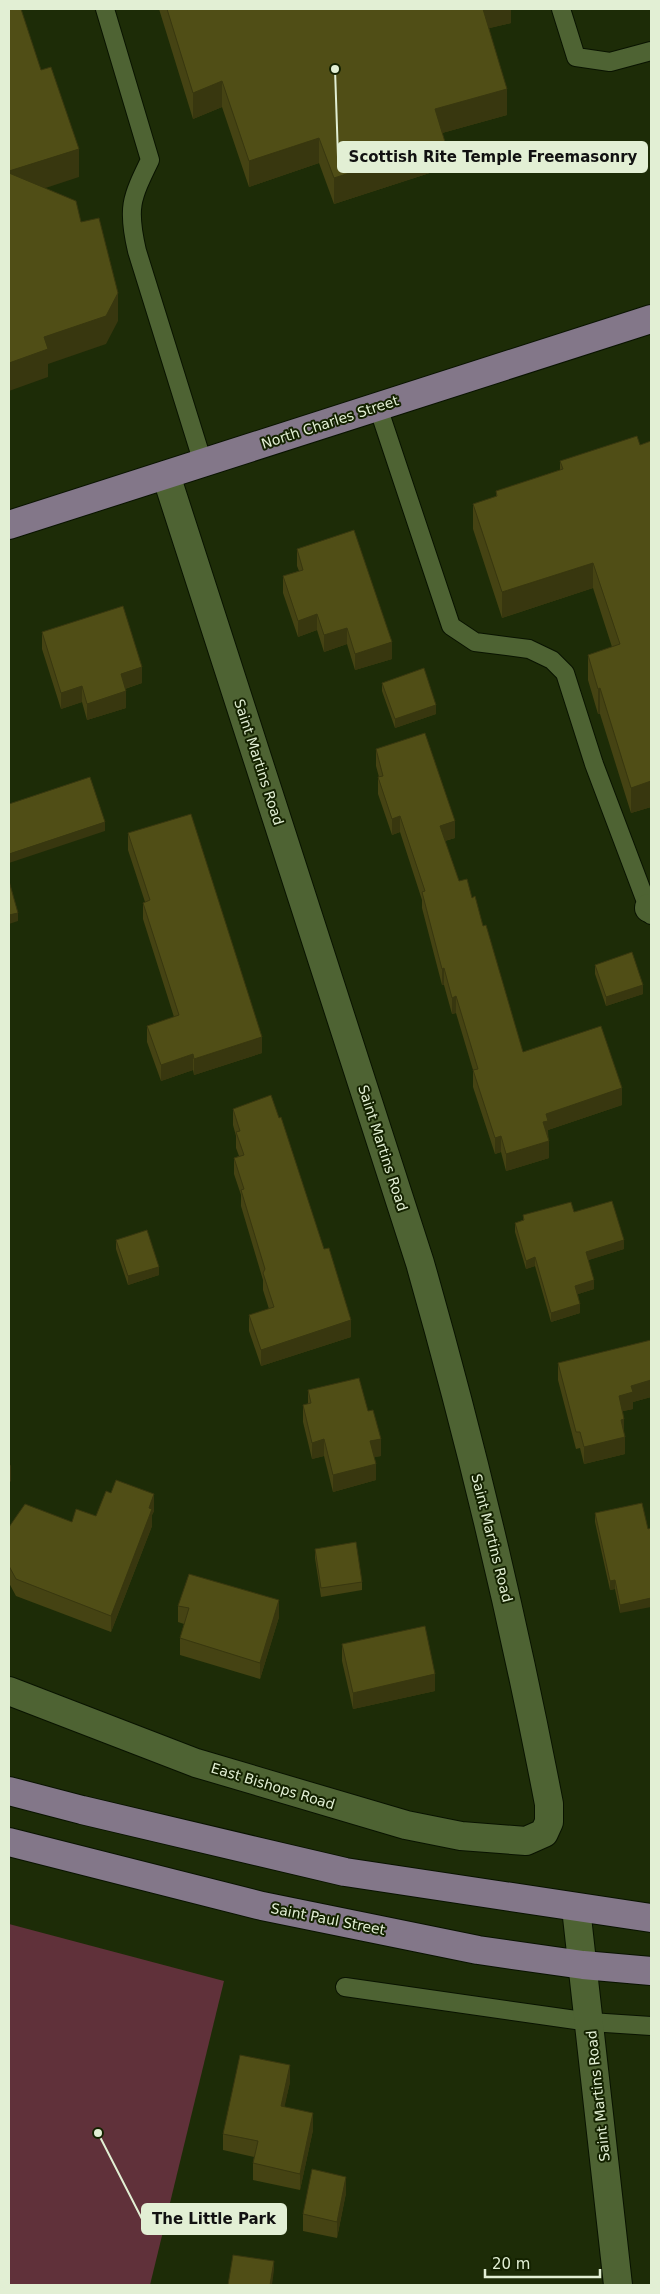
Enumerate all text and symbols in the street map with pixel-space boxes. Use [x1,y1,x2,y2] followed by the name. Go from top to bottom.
[338,142,647,172] callout: Scottish Rite Temple Freemasonry
[349,148,638,166] text: Scottish Rite Temple Freemasonry
[259,392,401,452] street label: North Charles Street
[231,697,287,827] street label: Saint Martins Road
[355,1083,411,1213] street label: Saint Martins Road
[468,1472,516,1604] street label: Saint Martins Road
[209,1760,337,1812] street label: East Bishops Road
[269,1900,387,1938] street label: Saint Paul Street
[583,2030,613,2162] street label: Saint Martins Road
[142,2204,286,2234] callout: The Little Park
[152,2210,277,2228] text: The Little Park
[485,2246,600,2278] scale bar
[492,2255,530,2273] text: 20 m

